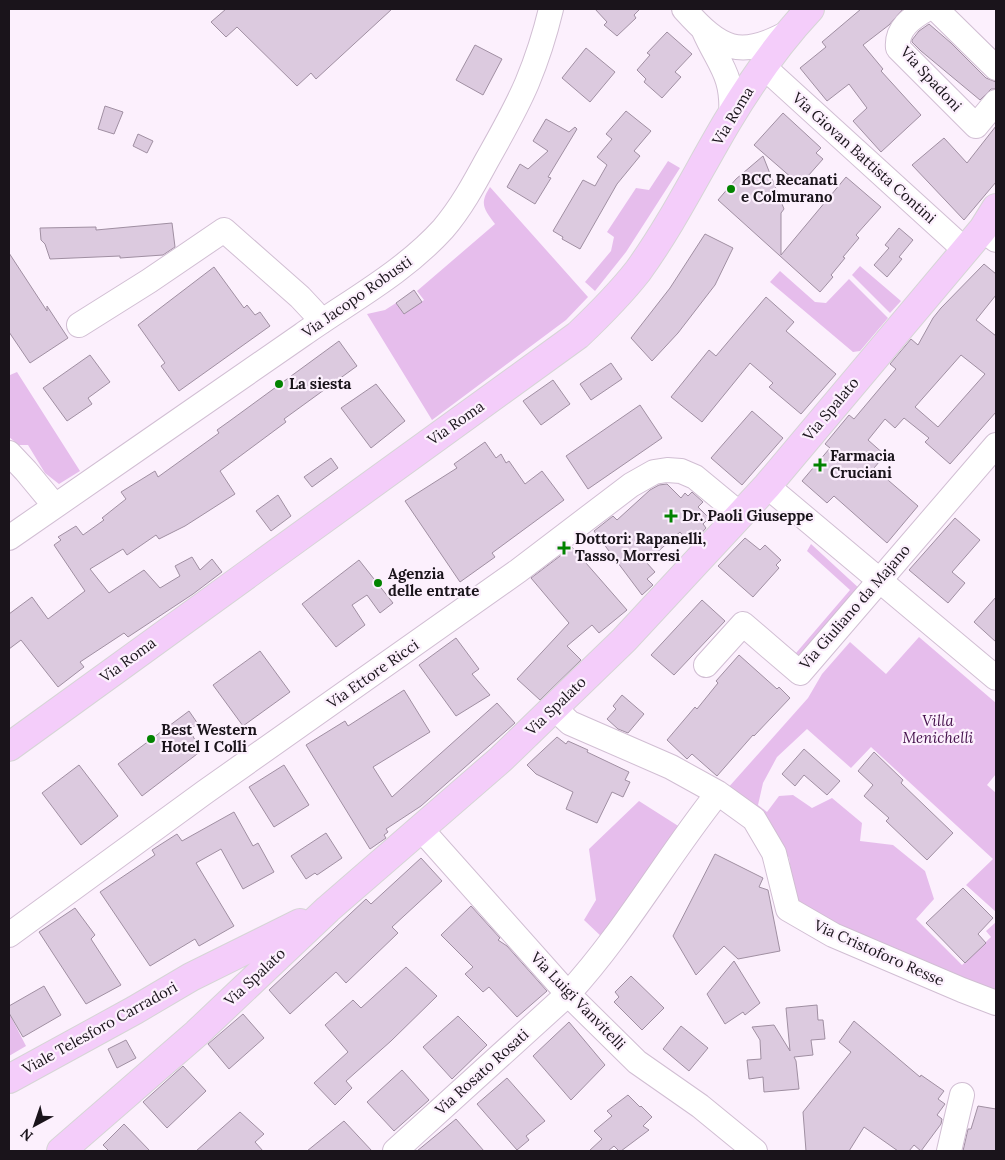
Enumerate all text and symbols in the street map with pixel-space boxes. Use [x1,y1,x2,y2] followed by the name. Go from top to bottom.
[896,42,966,115] street label: Via Spadoni
[707,83,758,149] street label: Via Roma
[788,87,940,227] street label: Via Giovan Battista Contini
[741,170,838,206] place label: BCC Recanati e Colmurano
[725,183,737,195] marker: BCC Recanati e Colmurano
[297,252,415,342] street label: Via Jacopo Robusti
[798,373,863,445] street label: Via Spalato
[289,374,352,393] place label: La siesta
[273,378,285,390] marker: La siesta
[423,396,488,450] street label: Via Roma
[830,446,895,482] place label: Farmacia Cruciani
[814,459,826,471] marker: Farmacia Cruciani
[682,506,813,525] place label: Dr. Paoli Giuseppe
[664,509,678,523] marker: Dr. Paoli Giuseppe
[575,529,706,565] place label: Dottori: Rapanelli, Tasso, Morresi
[794,540,914,674] street label: Via Giuliano da Majano
[557,541,571,555] marker: Dottori: Rapanelli, Tasso, Morresi
[388,564,479,600] place label: Agenzia delle entrate
[372,577,384,589] marker: Agenzia delle entrate
[95,633,160,687] street label: Via Roma
[322,635,422,713] street label: Via Ettore Ricci
[521,672,590,740] street label: Via Spalato
[903,711,974,747] park label: Villa Menichelli
[161,720,257,756] place label: Best Western Hotel I Colli
[145,733,157,745] marker: Best Western Hotel I Colli
[810,915,947,990] street label: Via Cristoforo Resse
[219,943,289,1010] street label: Via Spalato
[526,947,630,1053] street label: Via Luigi Vanvitelli
[18,977,180,1079] street label: Viale Telesforo Carradori
[430,1025,532,1119] street label: Via Rosato Rosati
[10,1100,60,1150] north arrow
[17,1124,37,1145] text: N

